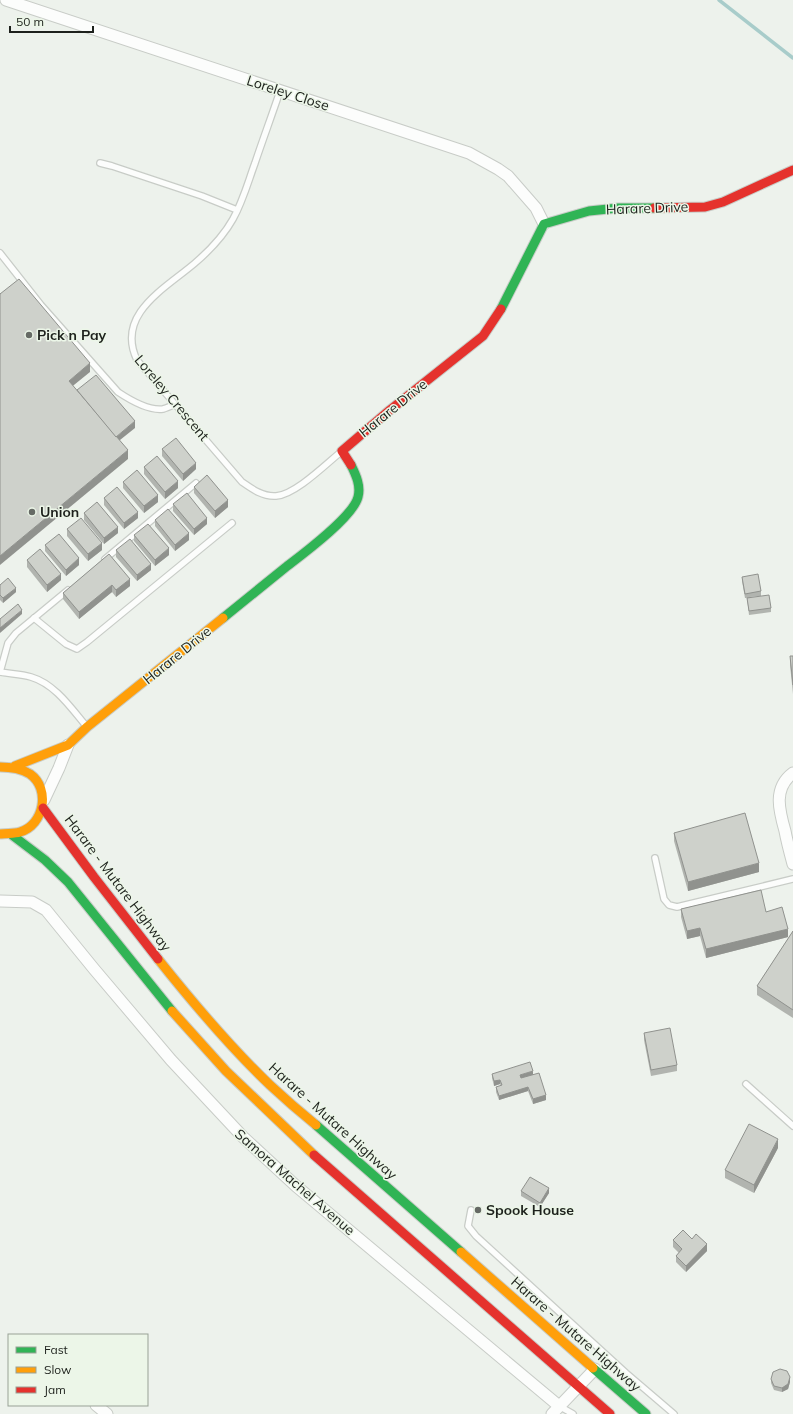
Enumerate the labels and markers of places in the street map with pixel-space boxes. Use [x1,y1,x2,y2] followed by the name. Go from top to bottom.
[37,326,106,344] place label: Pick n Pay
[24,330,34,340] marker: Pick n Pay
[40,503,79,521] place label: Union
[27,507,37,517] marker: Union
[486,1201,574,1219] place label: Spook House
[473,1205,483,1215] marker: Spook House

